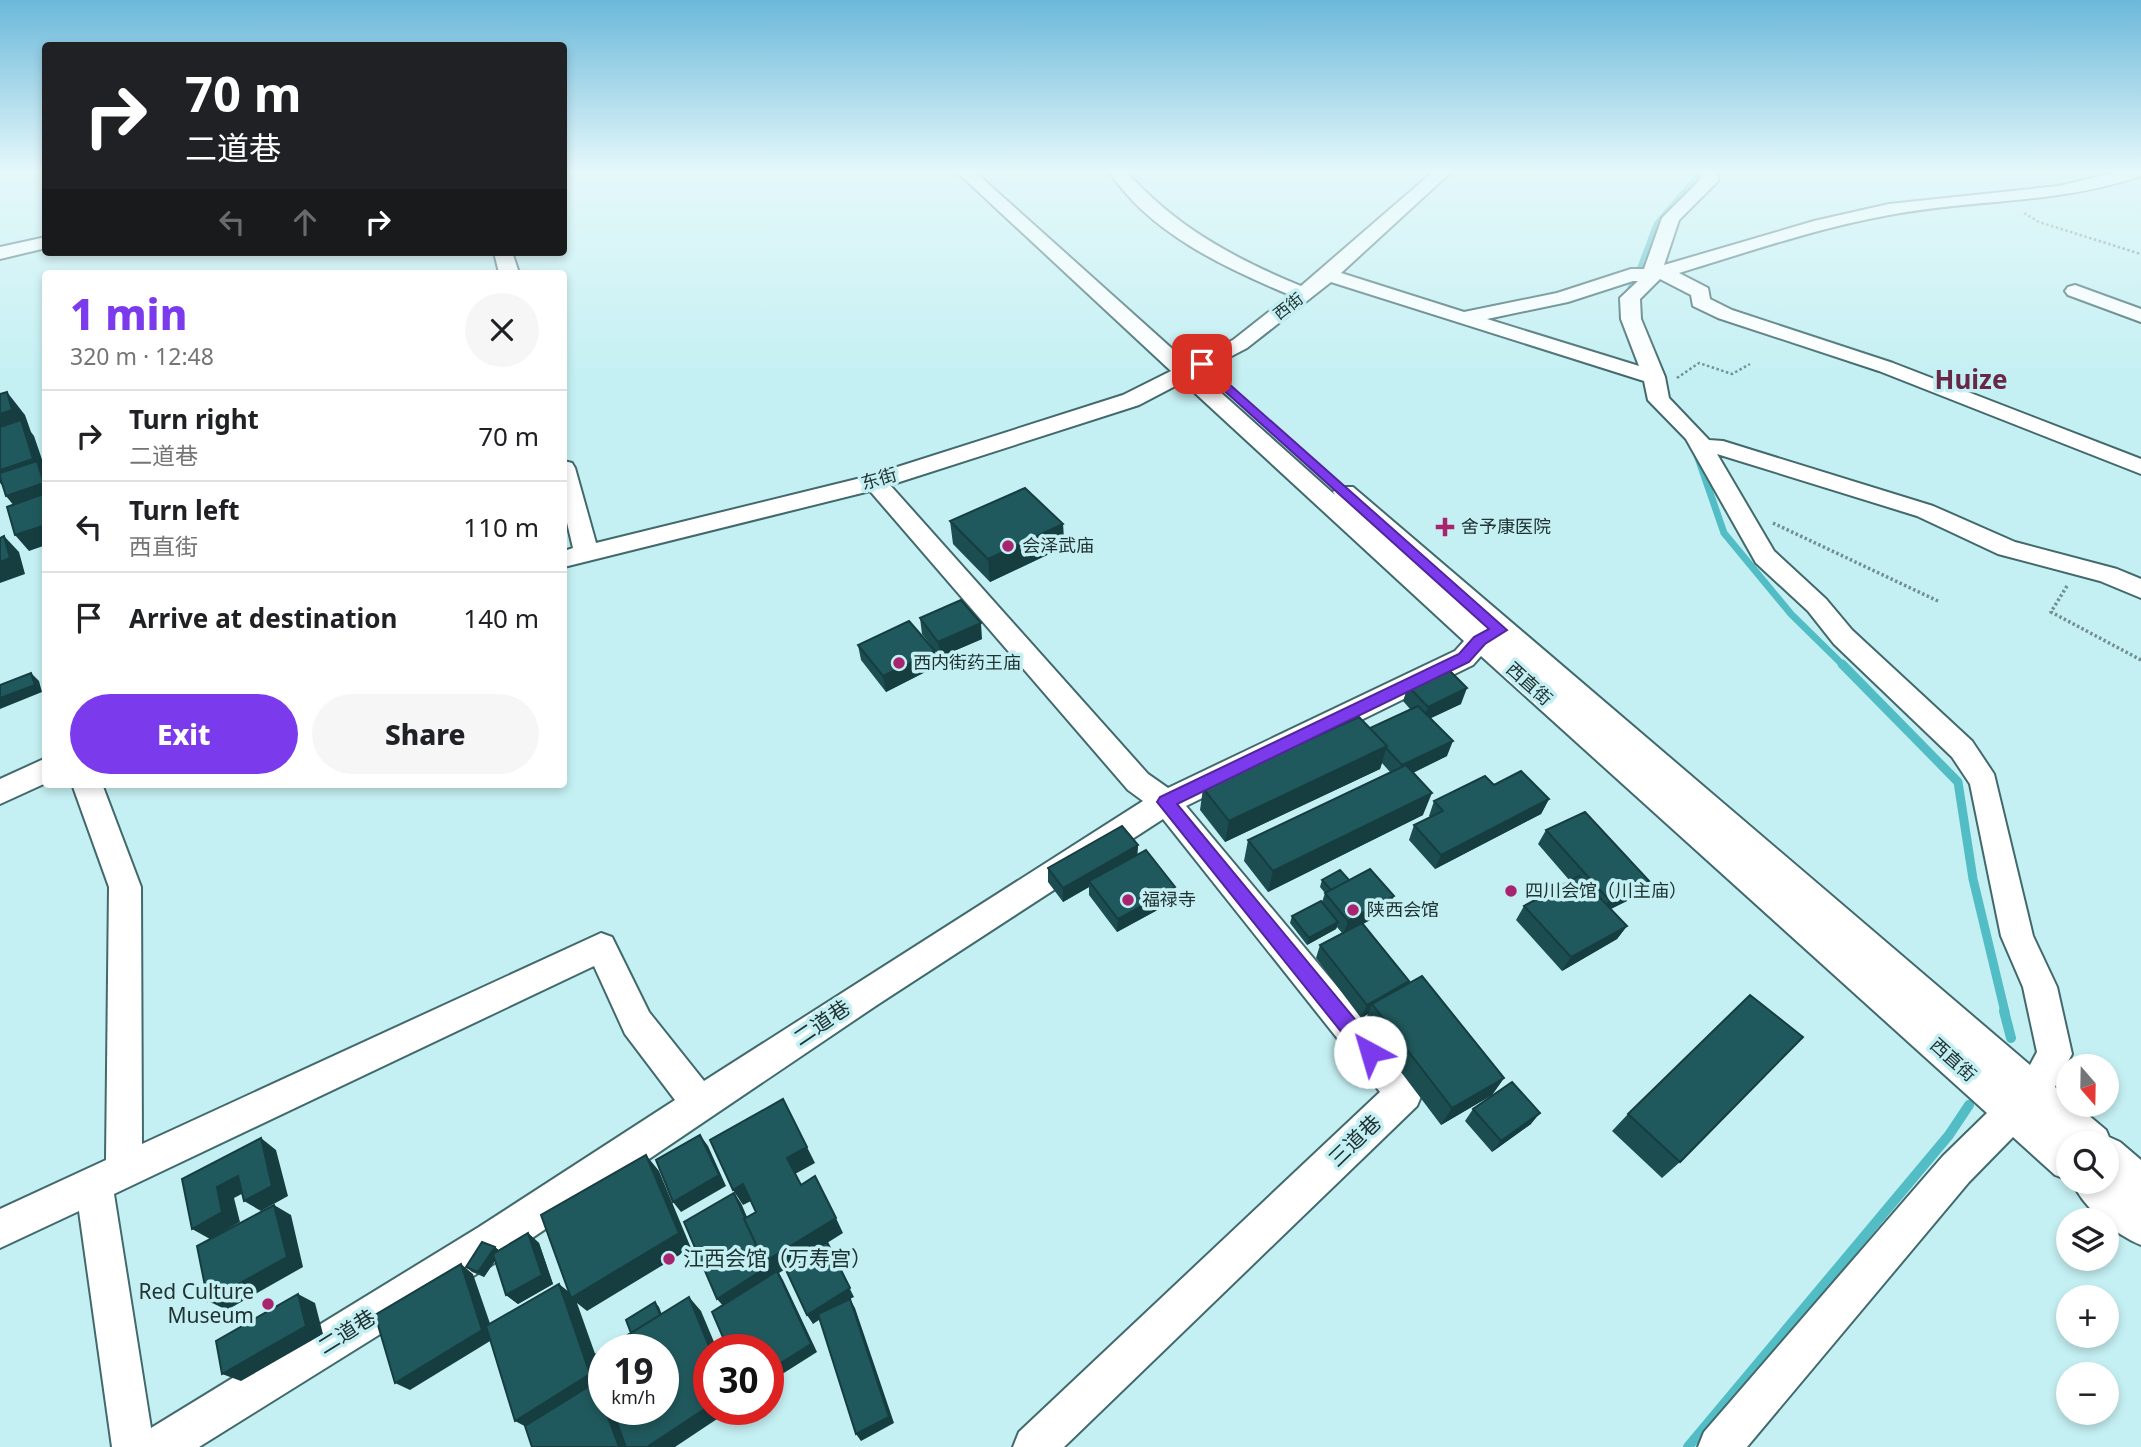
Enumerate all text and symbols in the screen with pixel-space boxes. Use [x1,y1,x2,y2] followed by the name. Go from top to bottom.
[185,60,302,126] text: 70 m
[70,70,161,161] icon: right
[185,126,281,169] text: 二道巷
[213,203,251,241] icon: left
[286,203,324,241] icon: ahead
[359,203,397,241] icon: right
[70,285,187,342] text: 1 min
[1269,287,1307,325] street label: 西街
[465,293,539,367] button: close
[1172,334,1232,394] pin
[70,340,214,372] text: 320 m · 12:48
[1183,345,1221,383] icon: arrive
[1935,361,2007,397] district label: Huize
[129,401,259,437] text: Turn right
[70,417,108,455] icon: right
[478,418,539,454] text: 70 m
[129,439,198,471] text: 二道巷
[858,462,899,495] street label: 东街
[129,492,240,528] text: Turn left
[70,508,108,546] icon: left
[463,509,539,545] text: 110 m
[1461,514,1551,538] place label: 舍予康医院
[1435,517,1455,537] marker: 舍予康医院
[129,530,198,562] text: 西直街
[1022,533,1094,557] place label: 会泽武庙
[1000,538,1016,554] marker: 会泽武庙
[70,599,108,637] icon: arrive
[129,600,398,636] text: Arrive at destination
[463,600,539,636] text: 140 m
[913,650,1021,674] place label: 西内街药王庙
[891,655,907,671] marker: 西内街药王庙
[1502,656,1558,710] street label: 西直街
[70,694,298,774] button: Exit
[312,694,539,774] button: Share
[1525,878,1687,902] place label: 四川会馆（川主庙）
[1503,883,1519,899] marker: 四川会馆（川主庙）
[1142,887,1196,911] place label: 福禄寺
[1120,892,1136,908] marker: 福禄寺
[1367,897,1439,921] place label: 陕西会馆
[1345,902,1361,918] marker: 陕西会馆
[787,993,855,1051] street label: 二道巷
[1333,1015,1407,1089] position arrow
[1926,1032,1982,1086] street label: 西直街
[2056,1054,2119,1116] north arrow
[2056,1054,2119,1425] map controls
[1322,1108,1387,1172] street label: 三道巷
[2056,1131,2119,1194] button: search
[2056,1208,2119,1271] button: layers
[683,1244,872,1272] place label: 江西会馆（万寿宫）
[661,1251,677,1267] marker: 江西会馆（万寿宫）
[138,1277,254,1329] place label: Red Culture Museum
[2056,1285,2119,1348] button: +
[260,1296,276,1312] marker: Red Culture Museum
[312,1303,381,1360] street label: 二道巷
[693,1334,784,1425] speed limit sign: 30
[613,1347,654,1394] text: 19
[2056,1362,2119,1425] button: −
[611,1385,656,1409] text: km/h

